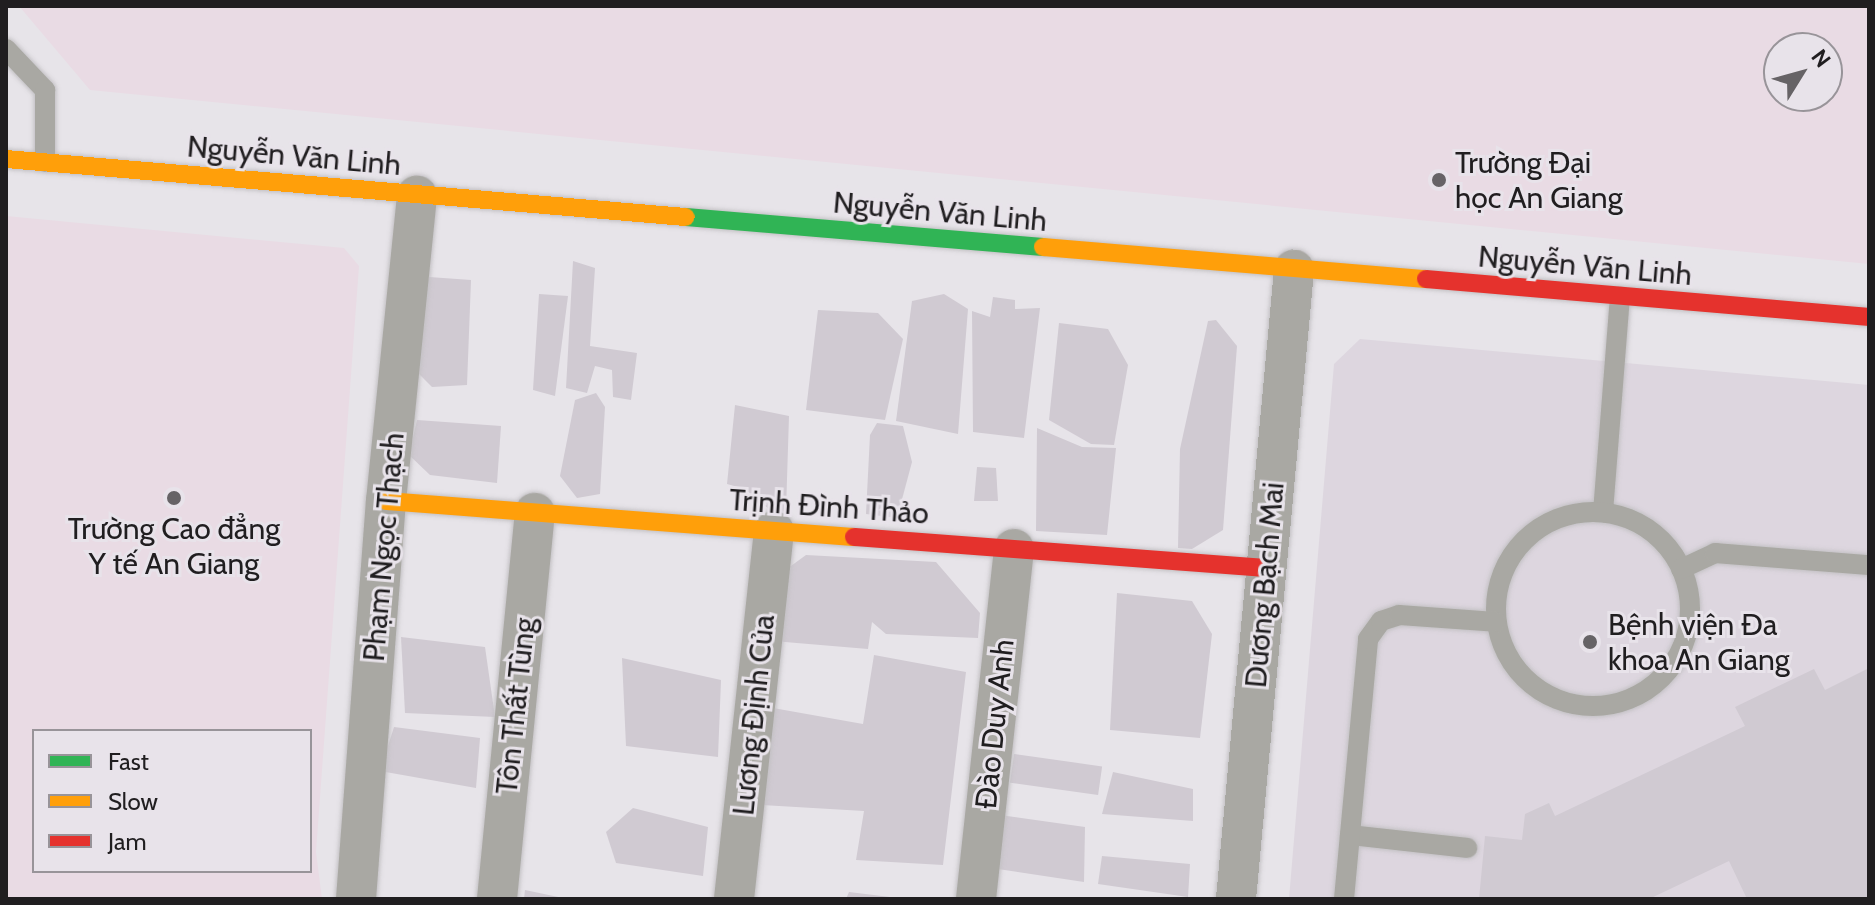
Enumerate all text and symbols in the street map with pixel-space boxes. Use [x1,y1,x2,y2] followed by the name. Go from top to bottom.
[1763,32,1843,112] north arrow
[1806,44,1836,73] text: N
[186,129,402,183] street label: Nguyễn Văn Linh
[1455,145,1623,216] place label: Trường Đại học An Giang
[1430,171,1448,189] marker: Trường Đại học An Giang
[832,185,1048,239] street label: Nguyễn Văn Linh
[1477,239,1693,293] street label: Nguyễn Văn Linh
[356,431,412,663] street label: Phạm Ngọc Thạch
[1238,481,1292,689] street label: Dương Bạch Mai
[728,482,930,532] street label: Trịnh Đình Thảo
[165,489,183,507] marker: Trường Cao đẳng Y tế An Giang
[68,511,280,582] place label: Trường Cao đẳng Y tế An Giang
[1608,607,1790,678] place label: Bệnh viện Đa khoa An Giang
[726,613,782,817] street label: Lương Định Của
[489,616,543,796] street label: Tôn Thất Tùng
[1579,631,1601,653] marker: Bệnh viện Đa khoa An Giang
[968,637,1022,811] street label: Đào Duy Anh
[32,729,312,873] legend
[108,747,149,776] text: Fast
[108,787,158,816] text: Slow
[108,827,146,856] text: Jam

